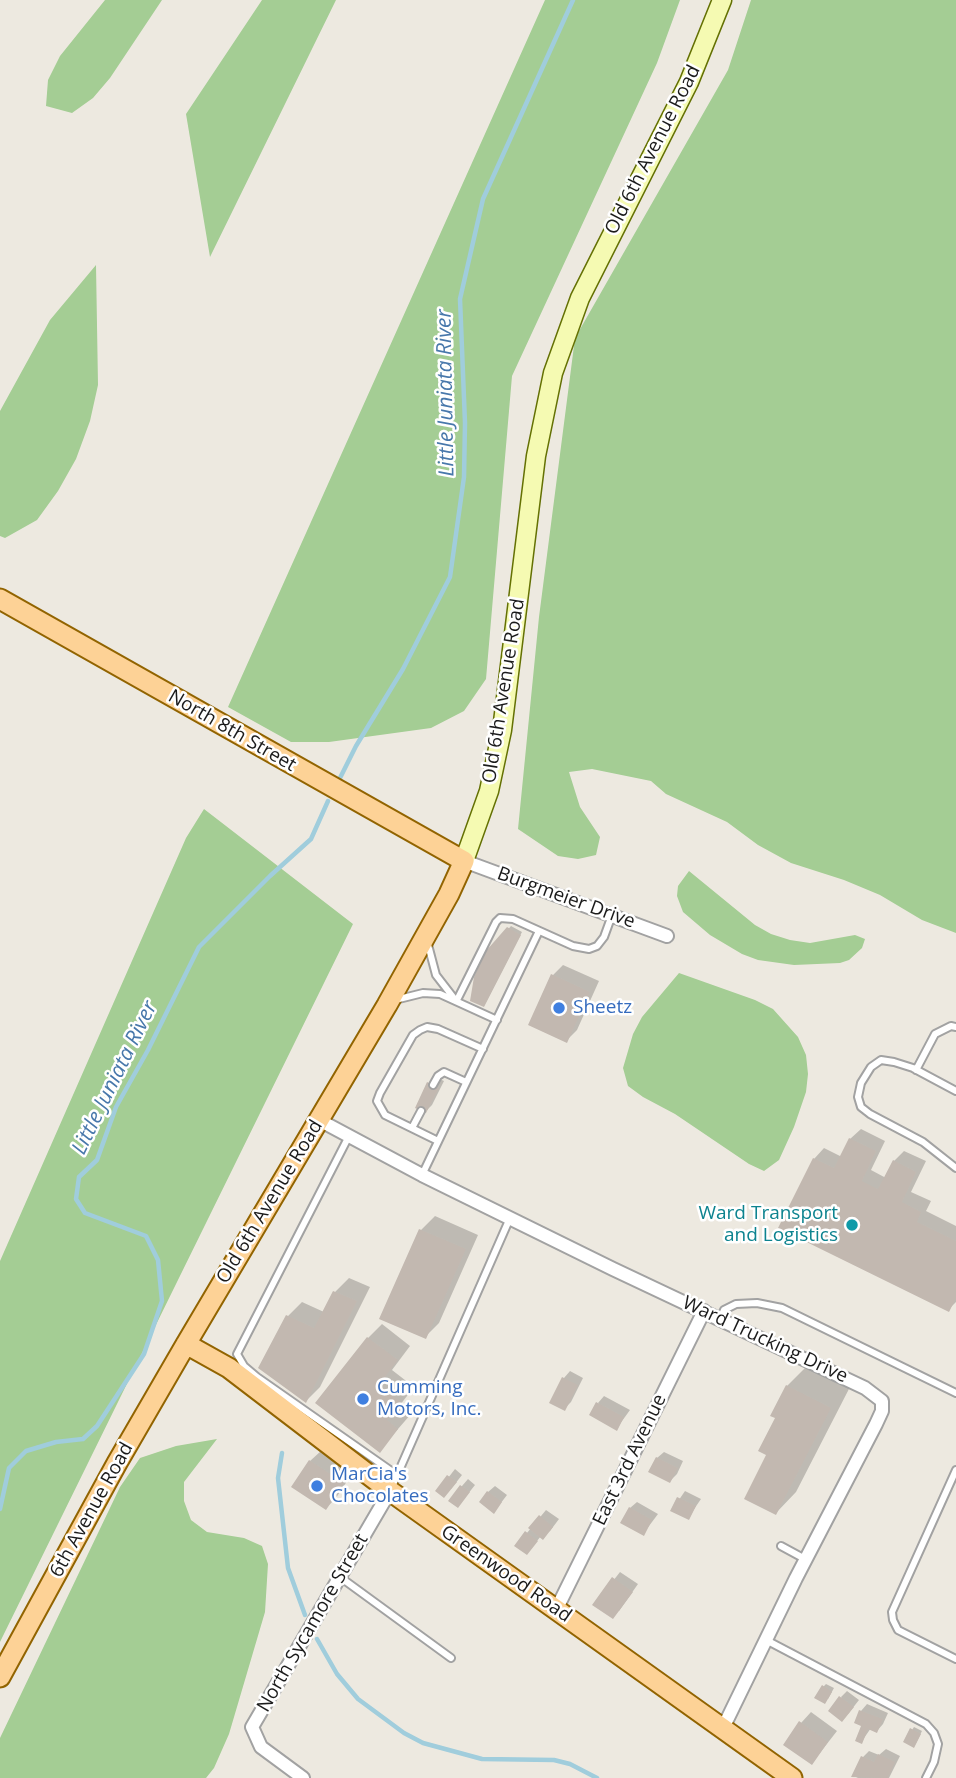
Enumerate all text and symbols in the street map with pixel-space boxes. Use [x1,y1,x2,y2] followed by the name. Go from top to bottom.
[600,62,706,238] street label: Old 6th Avenue Road
[432,309,460,477] water label: Little Juniata River
[478,597,530,785] street label: Old 6th Avenue Road
[164,685,300,777] street label: North 8th Street
[494,863,638,933] street label: Burgmeier Drive
[67,997,163,1159] water label: Little Juniata River
[573,997,632,1019] place label: Sheetz
[551,1000,567,1016] marker: Sheetz
[212,1116,328,1288] street label: Old 6th Avenue Road
[698,1203,838,1247] place label: Ward Transport and Logistics
[844,1217,860,1233] marker: Ward Transport and Logistics
[679,1292,851,1388] street label: Ward Trucking Drive
[377,1377,481,1421] place label: Cumming Motors, Inc.
[355,1391,371,1407] marker: Cumming Motors, Inc.
[588,1391,672,1529] street label: East 3rd Avenue
[46,1439,138,1581] street label: 6th Avenue Road
[331,1464,428,1508] place label: MarCia's Chocolates
[309,1478,325,1494] marker: MarCia's Chocolates
[436,1520,576,1628] street label: Greenwood Road
[253,1530,373,1716] street label: North Sycamore Street

